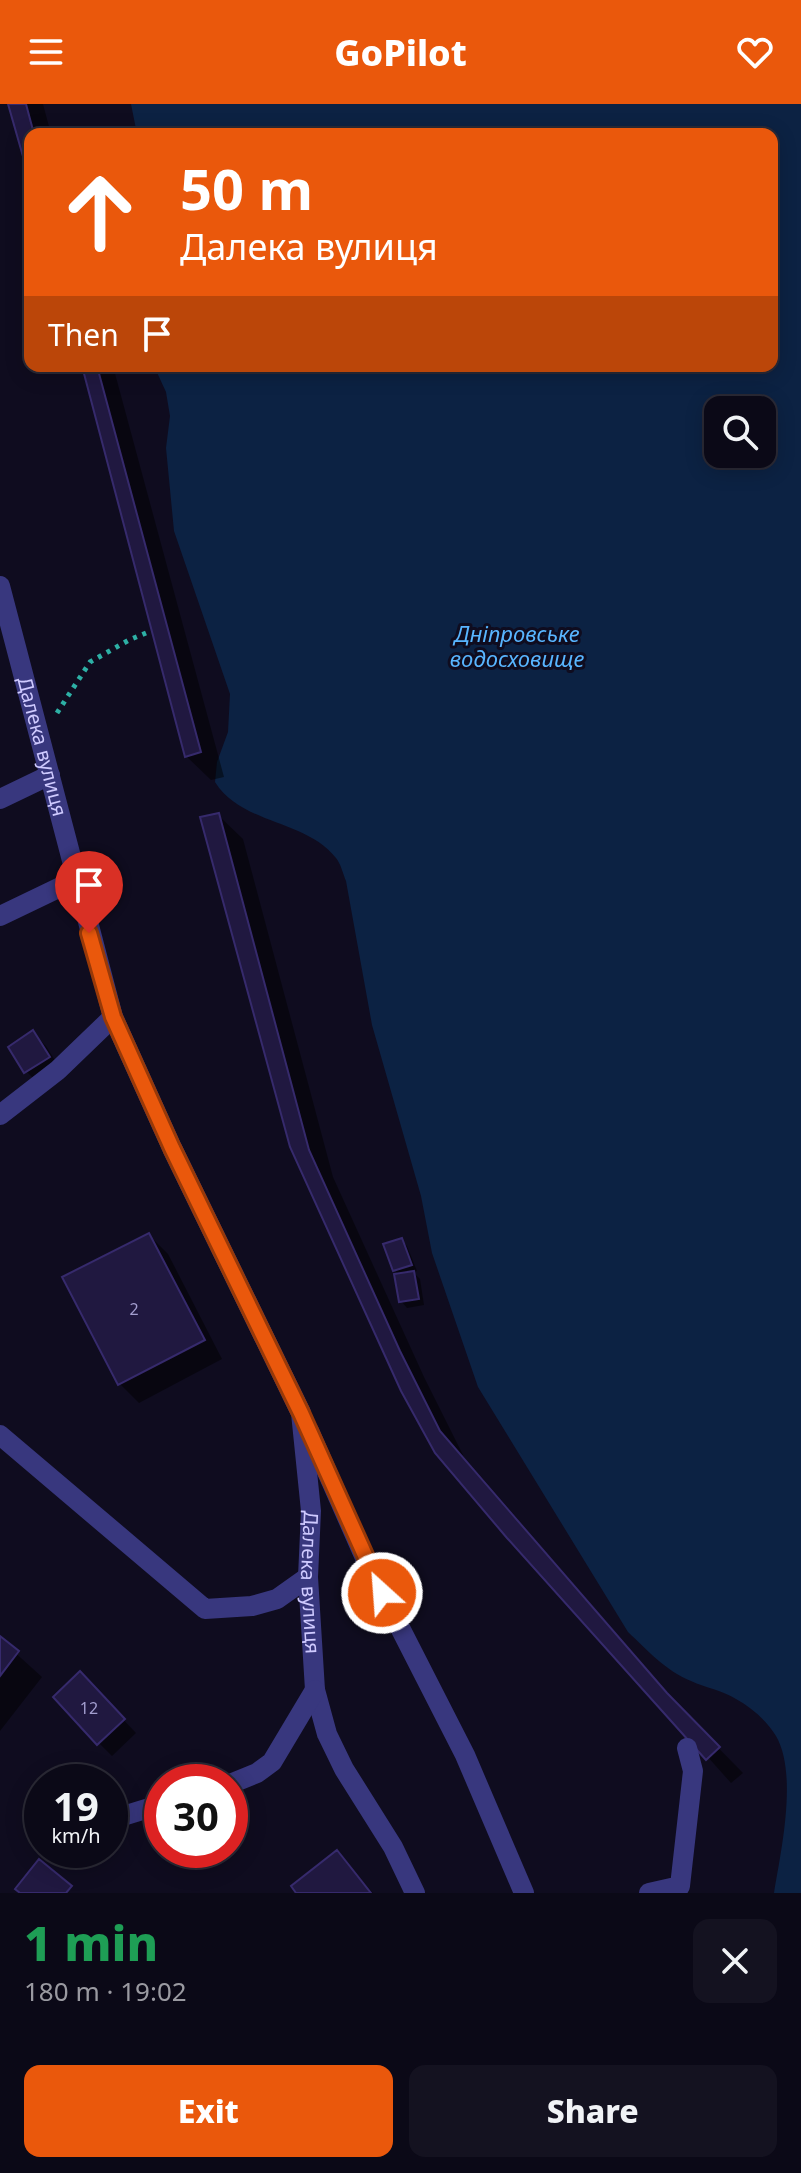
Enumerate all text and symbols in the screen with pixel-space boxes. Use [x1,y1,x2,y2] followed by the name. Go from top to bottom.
[334,28,467,77] text: GoPilot
[24,30,68,74] icon: menu
[733,30,777,74] icon: heart
[180,150,313,226] text: 50 m
[48,160,152,264] icon: ahead
[180,222,438,271] text: Далека вулиця
[135,312,179,356] icon: arrive
[48,314,119,355] text: Then
[704,396,776,468] map controls
[704,396,776,468] button: search
[450,618,584,673] water label: Дніпровське водосховище
[11,674,74,819] street label: Далека вулиця
[55,851,123,933] pin
[67,863,111,907] icon: arrive
[129,1298,139,1320] house number: 2
[295,1510,327,1655] street label: Далека вулиця
[340,1551,424,1635] position arrow
[80,1697,98,1719] house number: 12
[144,1764,248,1868] speed limit sign: 30
[53,1778,99,1833] text: 19
[51,1822,101,1849] text: km/h
[24,1910,158,1975] text: 1 min
[693,1919,777,2003] button: close
[24,1973,187,2009] text: 180 m · 19:02
[24,2065,393,2157] button: Exit
[409,2065,777,2157] button: Share

